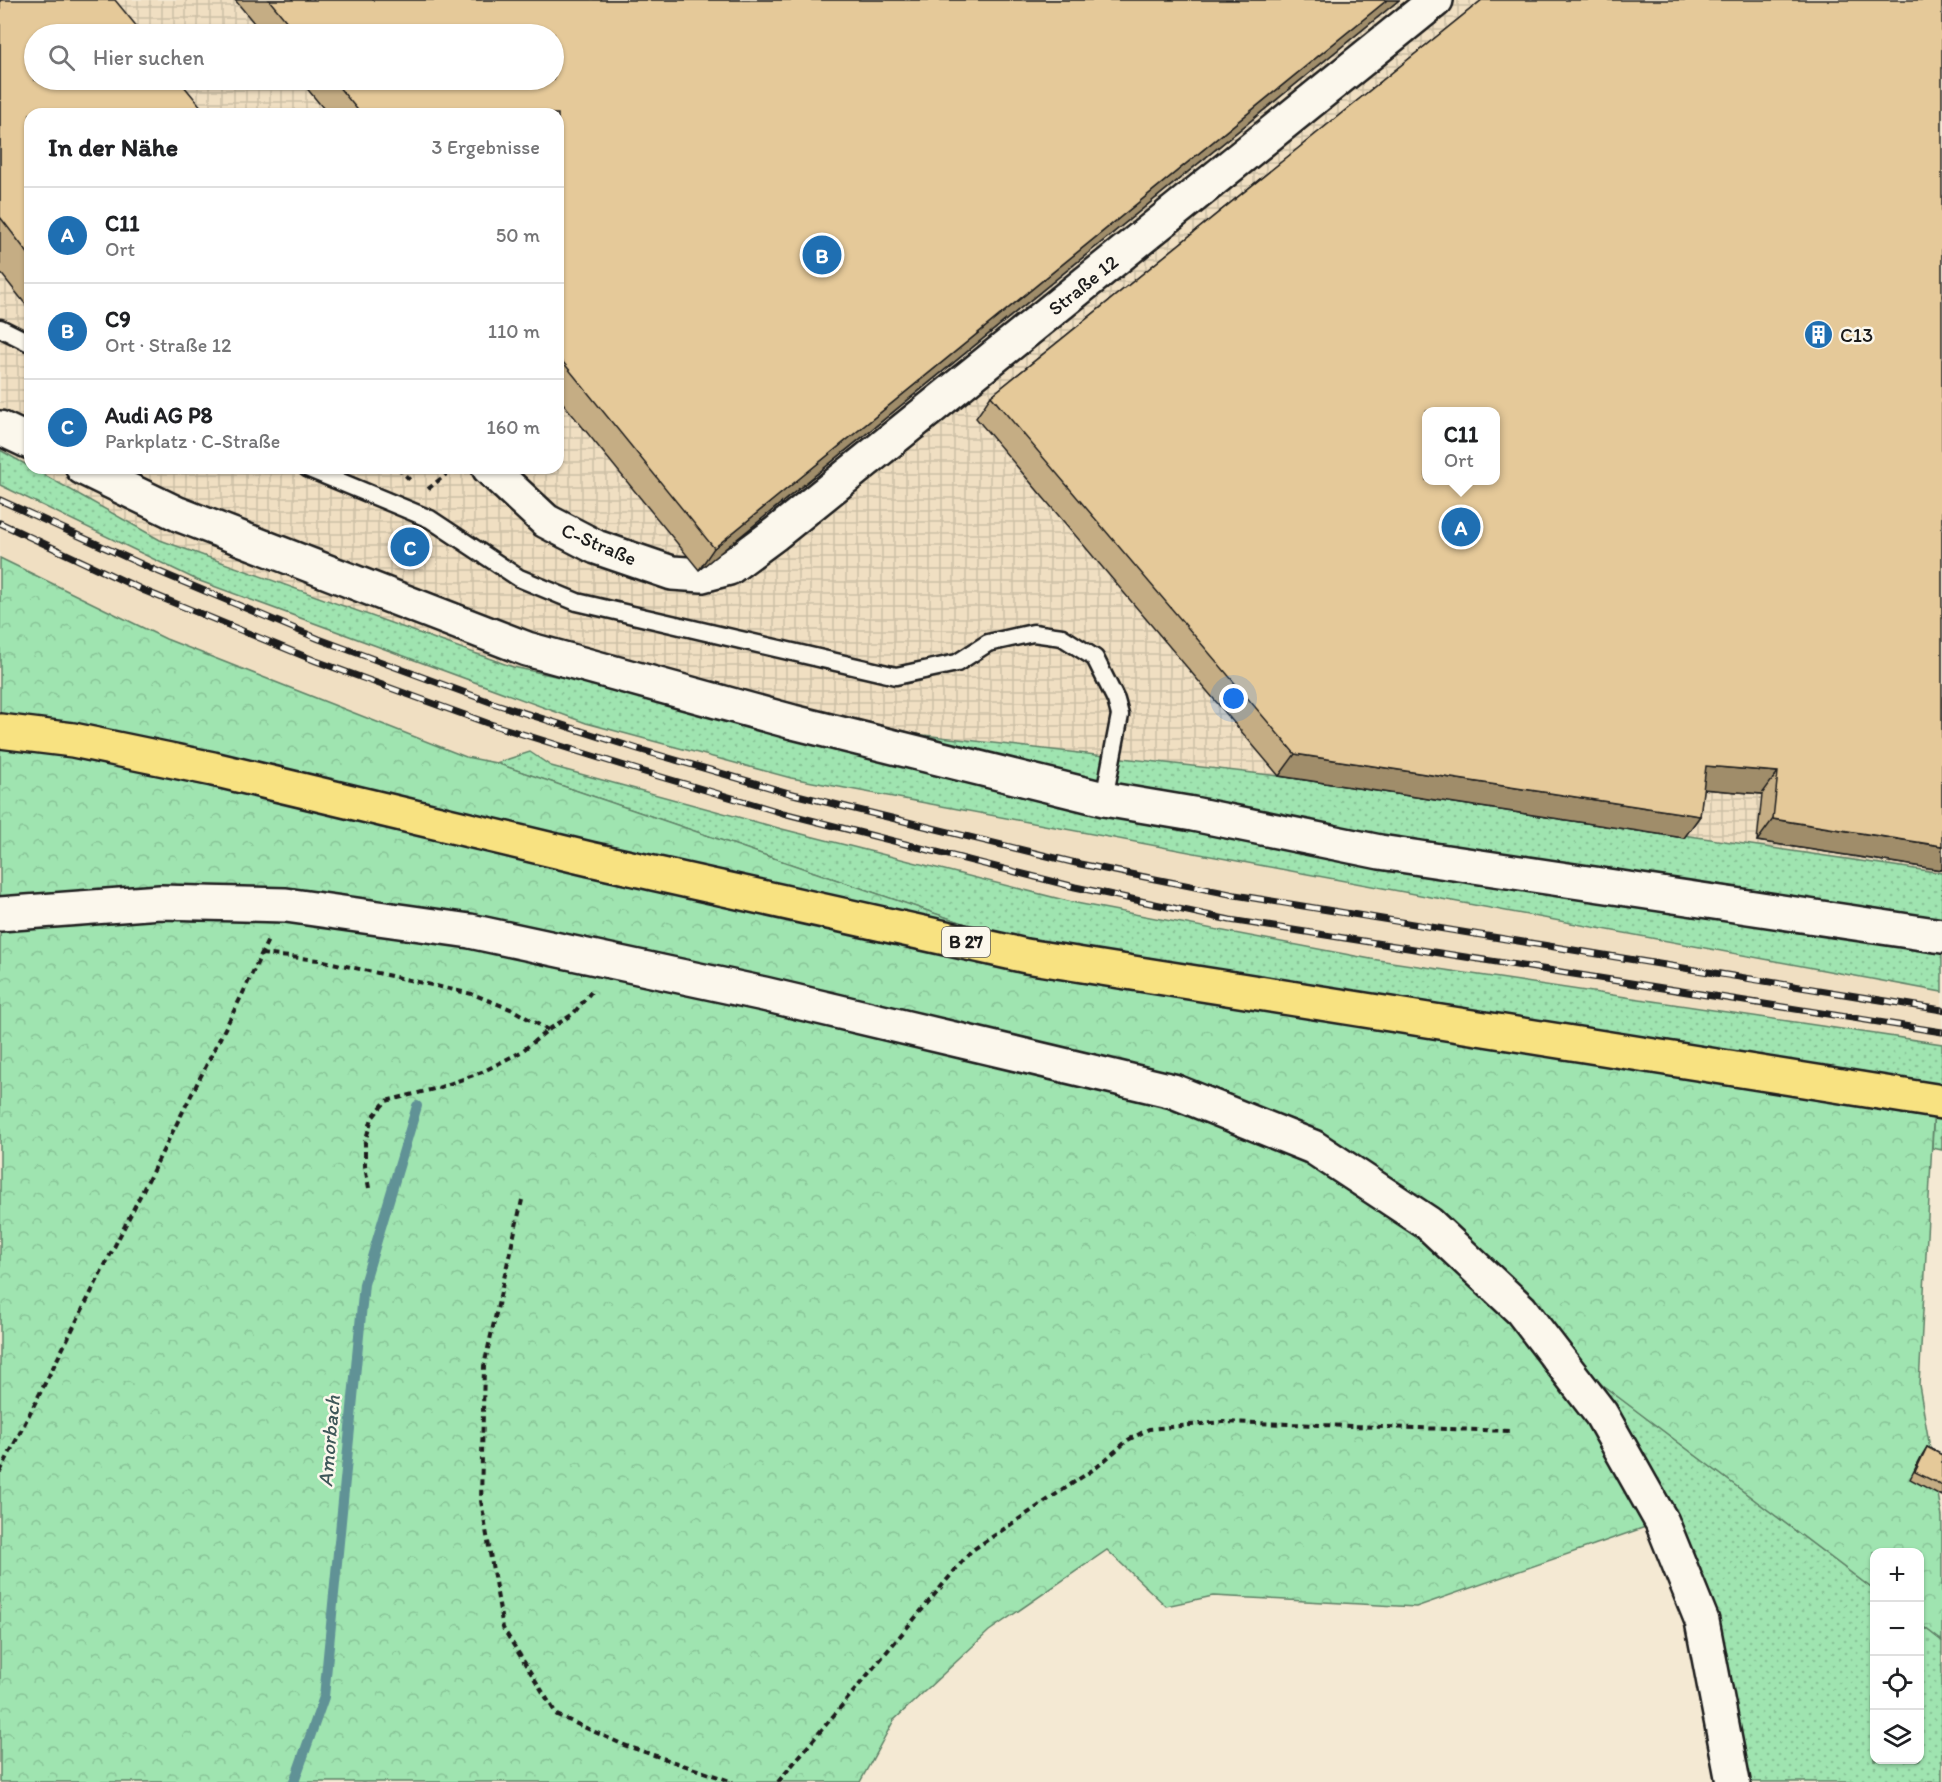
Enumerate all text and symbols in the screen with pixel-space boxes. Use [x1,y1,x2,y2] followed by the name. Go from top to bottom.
[24,24,564,90] search box
[45,41,78,74] icon: search
[93,44,204,71] text: Hier suchen
[48,131,178,163] text: In der Nähe
[432,135,540,159] text: 3 Ergebnisse
[105,210,140,237] text: C11
[61,223,74,247] text: A
[496,223,540,247] text: 50 m
[802,232,842,278] pin: B
[105,237,135,261] text: Ort
[1043,249,1123,320] street label: Straße 12
[105,306,131,333] text: C9
[61,319,74,343] text: B
[488,319,540,343] text: 110 m
[1803,319,1835,351] building icon: C13
[1840,323,1873,347] place label: C13
[105,333,232,357] text: Ort · Straße 12
[105,402,213,429] text: Audi AG P8
[1422,407,1500,485] popup
[61,415,74,439] text: C
[487,415,540,439] text: 160 m
[1444,421,1478,448] text: C11
[105,429,280,453] text: Parkplatz · C-Straße
[1444,448,1474,472] text: Ort
[1442,504,1480,550] pin: A
[558,517,640,571] street label: C-Straße
[390,524,430,570] pin: C
[1219,684,1248,713] your location
[942,927,990,957] road number: B 27
[312,1394,345,1488] water label: Amorbach
[1870,1548,1924,1764] map controls
[1870,1548,1924,1602] button: +
[1870,1602,1924,1656] button: −
[1870,1656,1924,1710] button: locate
[1870,1710,1924,1764] button: layers

